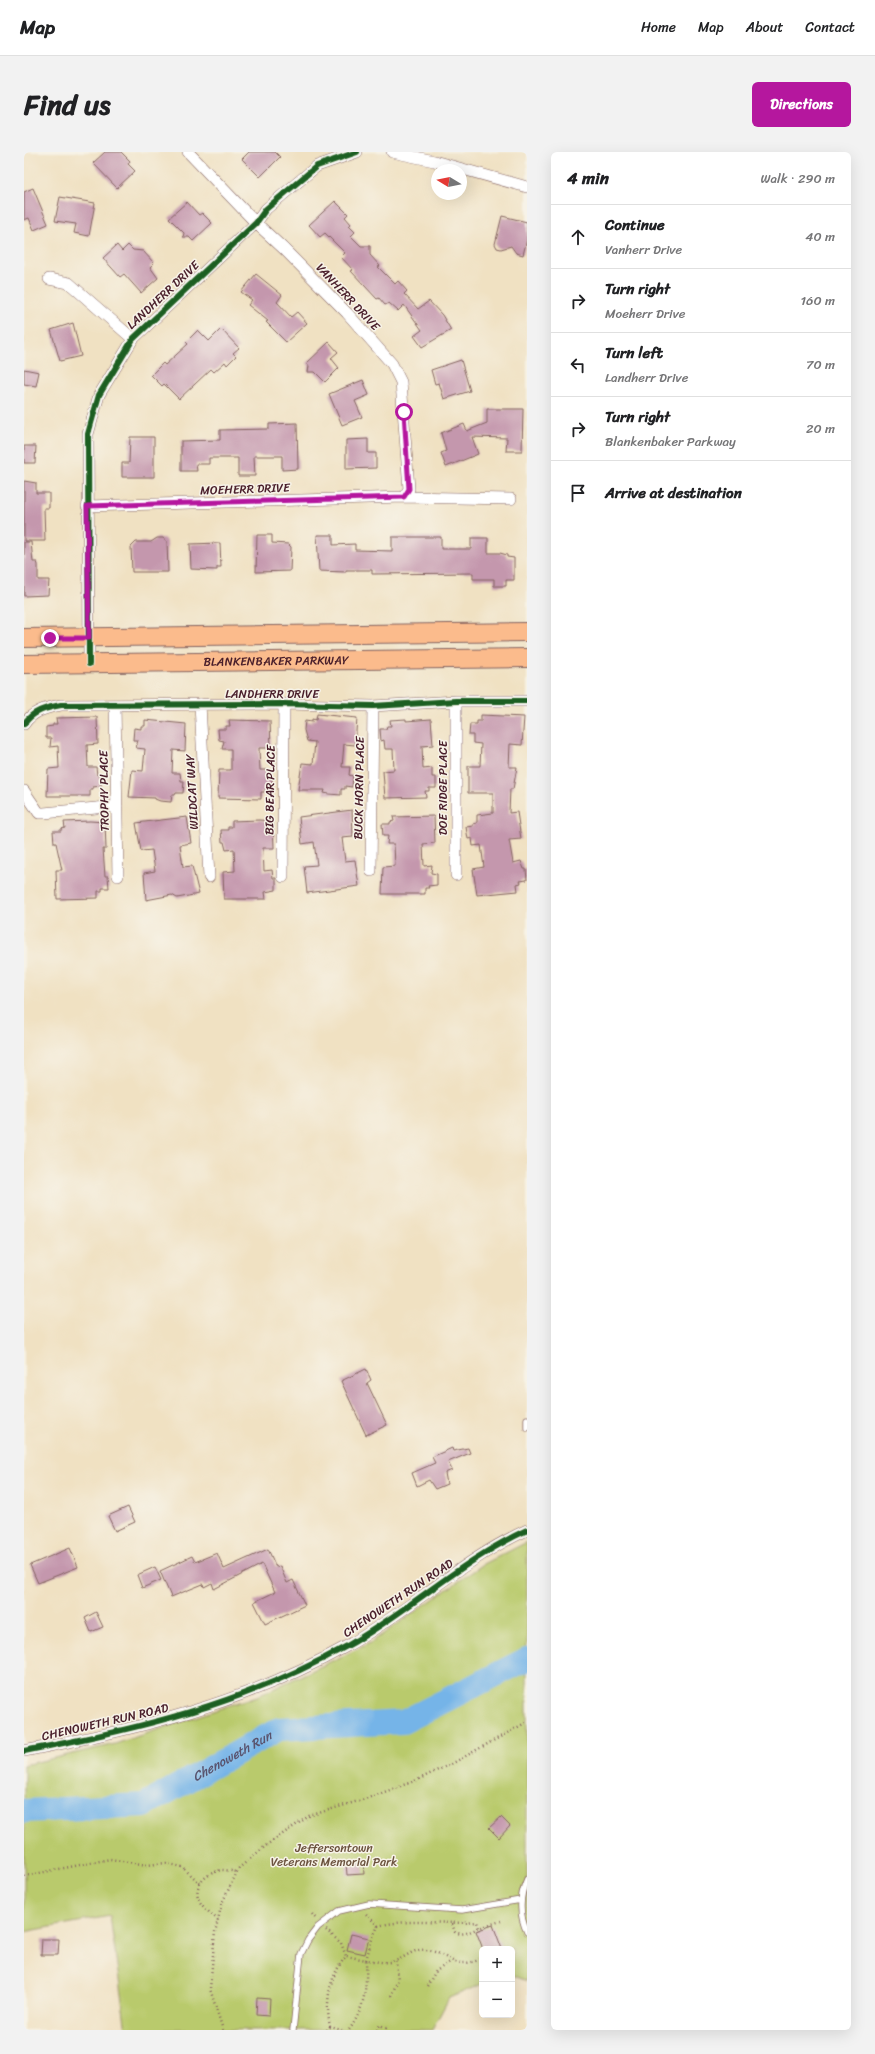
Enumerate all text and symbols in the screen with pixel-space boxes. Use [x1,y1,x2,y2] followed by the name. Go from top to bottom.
[20,11,55,44] text: Map
[641,15,676,40] text: Home
[698,15,724,40] text: Map
[746,15,783,40] text: About
[805,15,855,40] text: Contact
[24,80,111,129] text: Find us
[752,82,851,127] button: Directions
[567,163,609,193] text: 4 min
[431,164,467,200] north arrow
[761,167,835,190] text: Walk · 290 m
[605,212,665,238] text: Continue
[805,225,835,248] text: 40 m
[567,226,589,248] icon: ahead
[605,238,682,261] text: Vanherr Drive
[121,254,206,335] street label: LANDHERR DRIVE
[310,258,386,337] street label: VANHERR DRIVE
[605,276,670,302] text: Turn right
[800,289,835,312] text: 160 m
[567,290,589,312] icon: right
[605,302,685,325] text: Moeherr Drive
[605,340,663,366] text: Turn left
[806,353,835,376] text: 70 m
[567,354,589,376] icon: left
[605,366,688,389] text: Landherr Drive
[395,403,413,421] route start
[605,404,670,430] text: Turn right
[806,417,835,440] text: 20 m
[567,418,589,440] icon: right
[605,430,736,453] text: Blankenbaker Parkway
[200,476,292,502] street label: MOEHERR DRIVE
[605,480,742,506] text: Arrive at destination
[567,482,589,504] icon: arrive
[41,629,59,647] route end
[203,649,350,673] street label: BLANKENBAKER PARKWAY
[225,683,320,705] street label: LANDHERR DRIVE
[347,735,371,840] street label: BUCK HORN PLACE
[432,739,454,835] street label: DOE RIDGE PLACE
[258,743,282,835] street label: BIG BEAR PLACE
[92,749,116,832] street label: TROPHY PLACE
[179,752,205,830] street label: WILDCAT WAY
[338,1552,458,1643] street label: CHENOWETH RUN ROAD
[39,1697,171,1747] street label: CHENOWETH RUN ROAD
[188,1723,278,1787] water label: Chenoweth Run
[271,1837,397,1873] park label: Jeffersontown Veterans Memorial Park
[479,1946,515,2018] map controls
[479,1946,515,1982] button: +
[479,1982,515,2018] button: −

